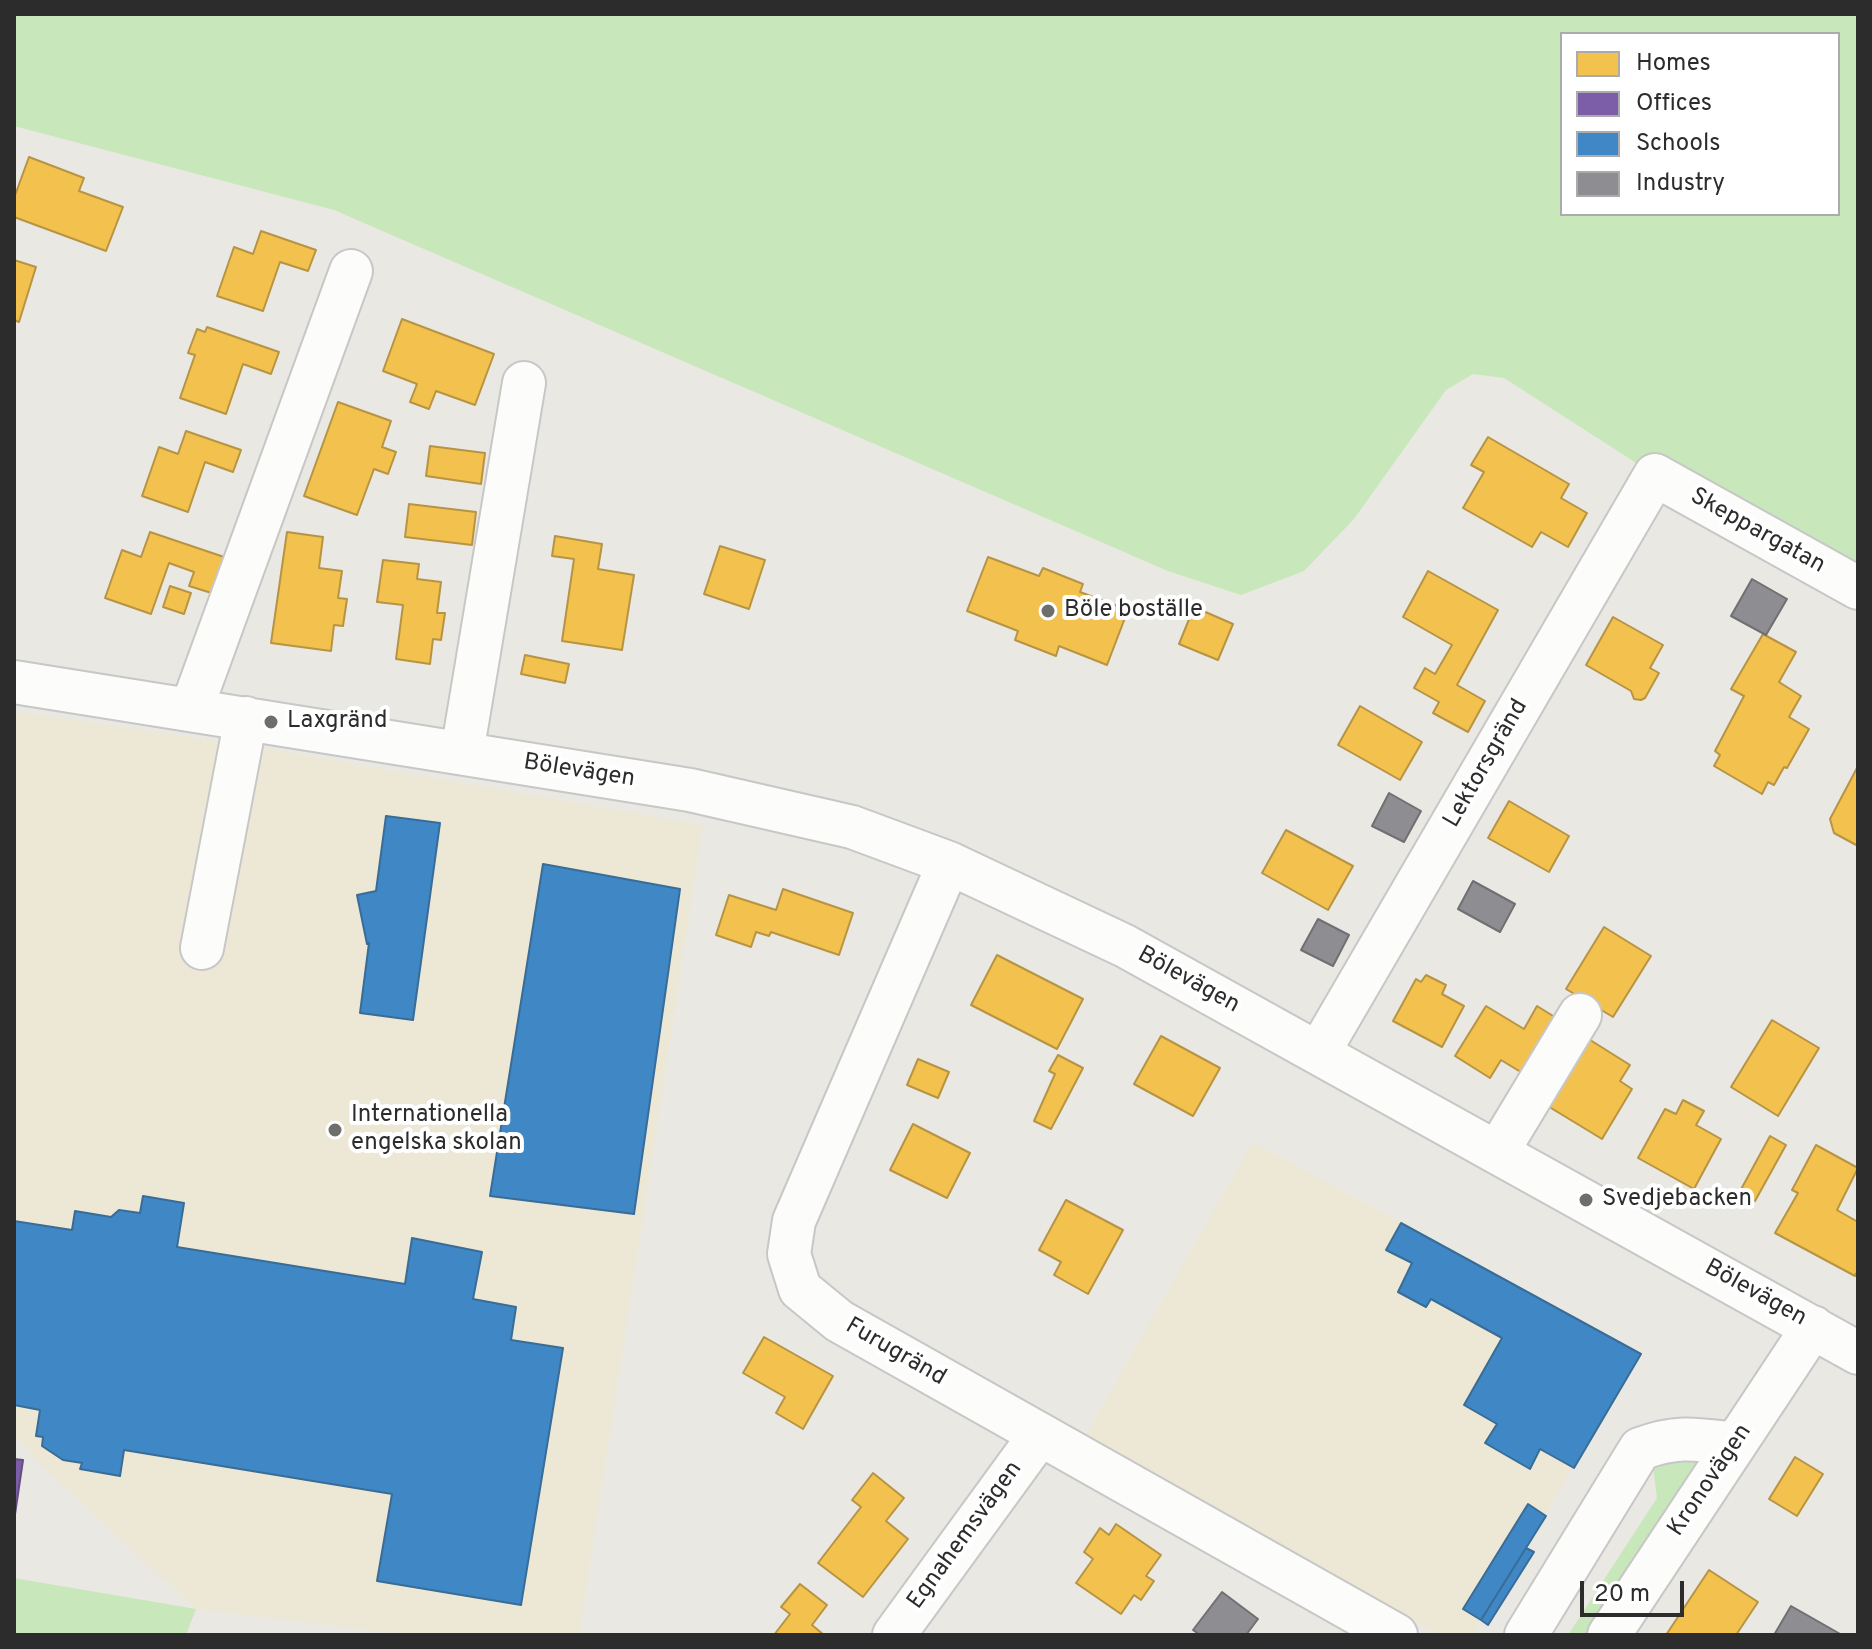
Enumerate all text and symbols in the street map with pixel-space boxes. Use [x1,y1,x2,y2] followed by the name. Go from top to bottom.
[1560,32,1840,216] legend
[1636,49,1711,79] text: Homes
[1636,89,1712,119] text: Offices
[1636,129,1721,159] text: Schools
[1636,169,1725,199] text: Industry
[1685,483,1829,581] street label: Skeppargatan
[1064,597,1203,625] place label: Böle boställe
[1039,602,1057,620] marker: Böle boställe
[1439,695,1535,833] street label: Lektorsgränd
[287,708,388,736] place label: Laxgränd
[262,713,280,731] marker: Laxgränd
[521,749,637,795] street label: Bölevägen
[1132,941,1244,1021] street label: Bölevägen
[351,1102,522,1158] place label: Internationella engelska skolan
[326,1121,344,1139] marker: Internationella engelska skolan
[1602,1186,1752,1214] place label: Svedjebacken
[1577,1191,1595,1209] marker: Svedjebacken
[1699,1254,1811,1334] street label: Bölevägen
[840,1313,950,1393] street label: Furugränd
[1663,1419,1759,1543] street label: Kronovägen
[903,1456,1029,1616] street label: Egnahemsvägen
[1584,1565,1688,1615] scale bar
[1594,1580,1650,1610] text: 20 m

